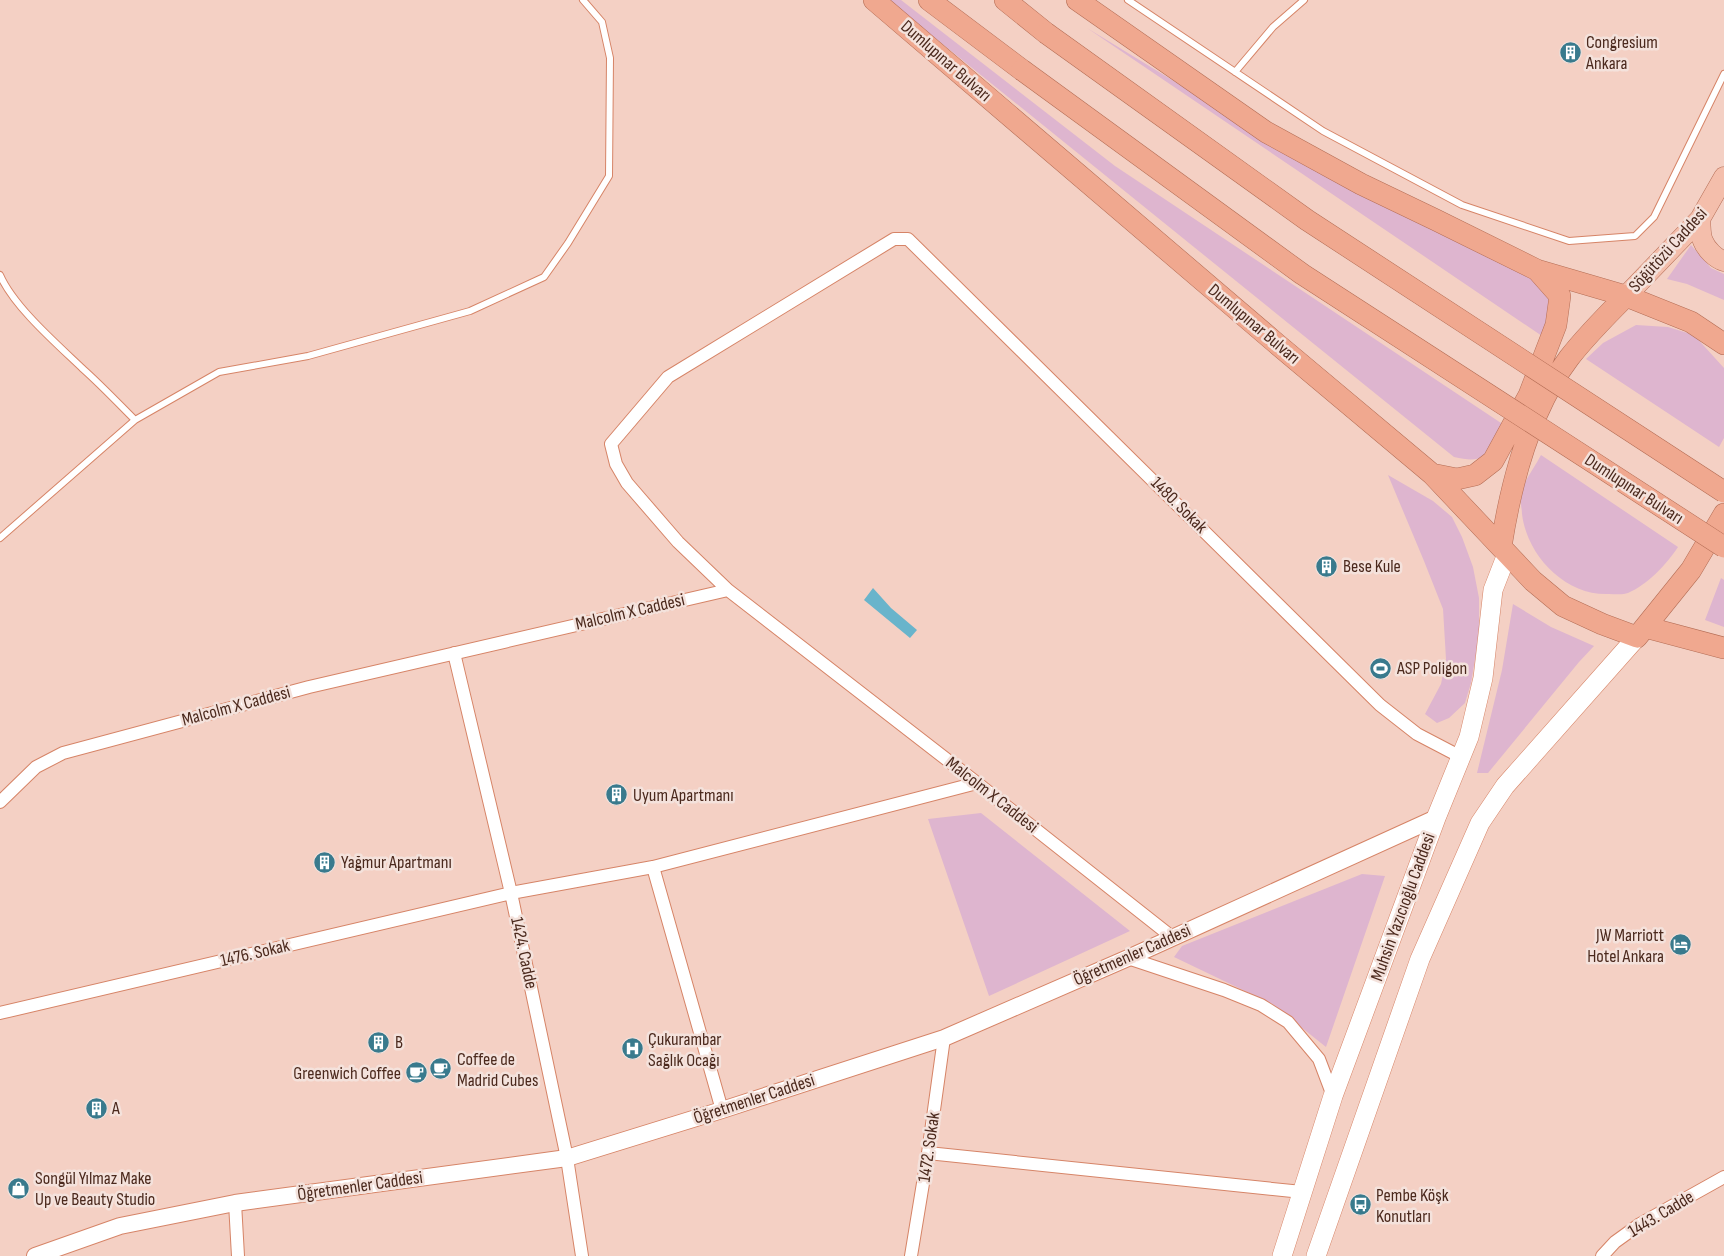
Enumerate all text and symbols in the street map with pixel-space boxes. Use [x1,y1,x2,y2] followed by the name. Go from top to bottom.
[896,16,996,106] street label: Dumlupınar Bulvarı
[1585,32,1658,74] place label: Congresium Ankara
[1558,40,1582,64] building icon: Congresium Ankara
[1624,203,1712,297] street label: Söğütözü Caddesi
[1204,280,1304,368] street label: Dumlupınar Bulvarı
[1581,449,1687,529] street label: Dumlupınar Bulvarı
[1146,472,1212,538] street label: 1480. Sokak
[1315,554,1339,578] building icon: Bese Kule
[1343,556,1401,577] place label: Bese Kule
[573,589,687,635] street label: Malcolm X Caddesi
[1369,656,1393,680] sports icon: ASP Poligon
[1396,658,1467,679] place label: ASP Poligon
[180,681,292,731] street label: Malcolm X Caddesi
[942,752,1042,838] street label: Malcolm X Caddesi
[605,783,629,807] building icon: Uyum Apartmanı
[633,785,734,806] place label: Uyum Apartmanı
[1366,830,1440,984] street label: Muhsin Yazıcıoğlu Caddesi
[313,850,337,874] building icon: Yağmur Apartmanı
[341,852,452,873] place label: Yağmur Apartmanı
[506,915,542,991] street label: 1424. Cadde
[1070,920,1194,990] street label: Öğretmenler Caddesi
[1587,925,1664,967] place label: JW Marriott Hotel Ankara
[1668,933,1692,957] hotel icon: JW Marriott Hotel Ankara
[218,935,292,971] street label: 1476. Sokak
[648,1029,722,1071] place label: Çukurambar Sağlık Ocağı
[367,1030,391,1054] building icon: B
[395,1032,403,1053] place label: B
[620,1037,644,1061] hospital icon: Çukurambar Sağlık Ocağı
[457,1049,538,1091] place label: Coffee de Madrid Cubes
[429,1057,453,1081] cafe icon: Coffee de Madrid Cubes
[405,1061,429,1085] cafe icon: Greenwich Coffee
[293,1063,401,1084] place label: Greenwich Coffee
[691,1070,817,1128] street label: Öğretmenler Caddesi
[84,1096,108,1120] building icon: A
[111,1098,120,1119] place label: A
[914,1111,944,1183] street label: 1472. Sokak
[296,1167,424,1205] street label: Öğretmenler Caddesi
[35,1168,155,1210] place label: Songül Yılmaz Make Up ve Beauty Studio
[7,1176,31,1200] shop icon: Songül Yılmaz Make Up ve Beauty Studio
[1376,1185,1449,1227] place label: Pembe Köşk Konutları
[1624,1186,1698,1242] street label: 1443. Cadde
[1348,1193,1372,1217] bus stop icon: Pembe Köşk Konutları

